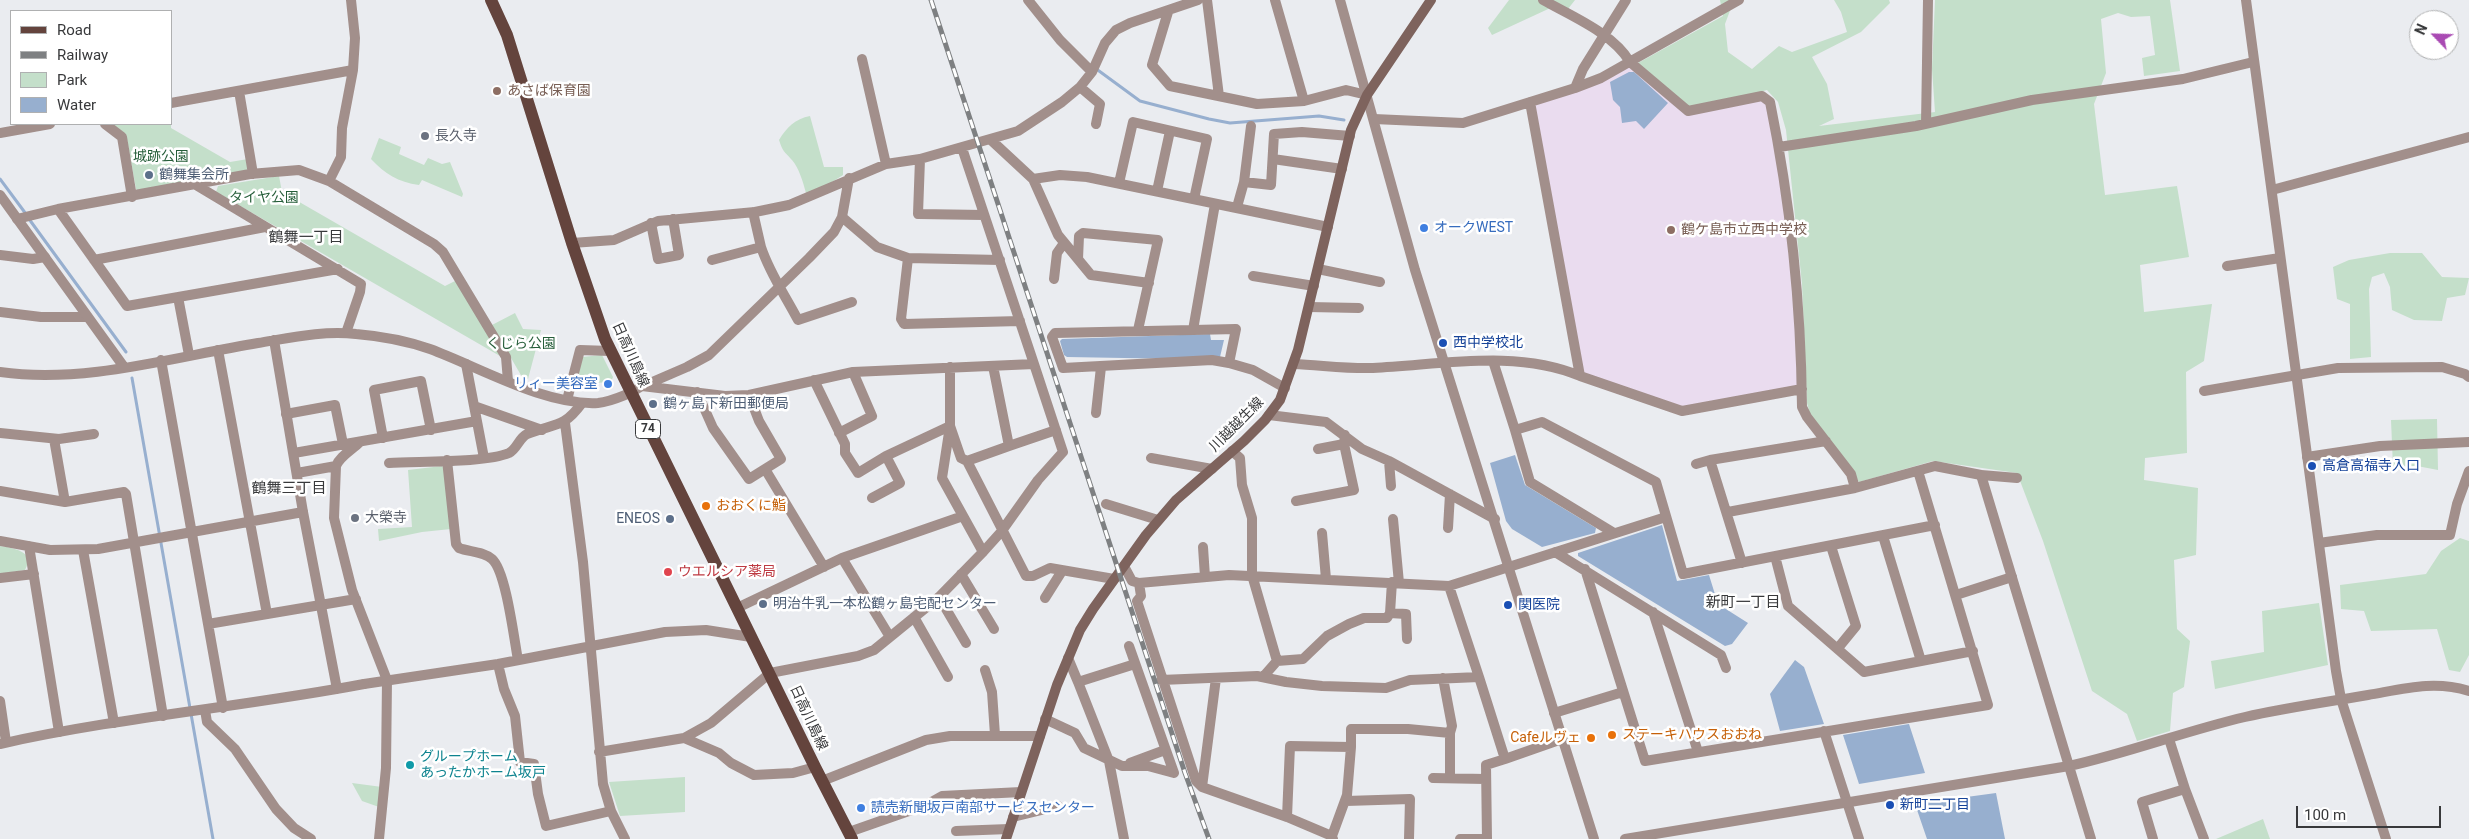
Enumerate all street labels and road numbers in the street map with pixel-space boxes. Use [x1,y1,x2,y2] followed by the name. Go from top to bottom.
[608,320,652,390] street label: 日高川島線
[1206,394,1268,456] street label: 川越越生線
[636,419,660,438] road number: 74
[786,683,830,753] street label: 日高川島線

